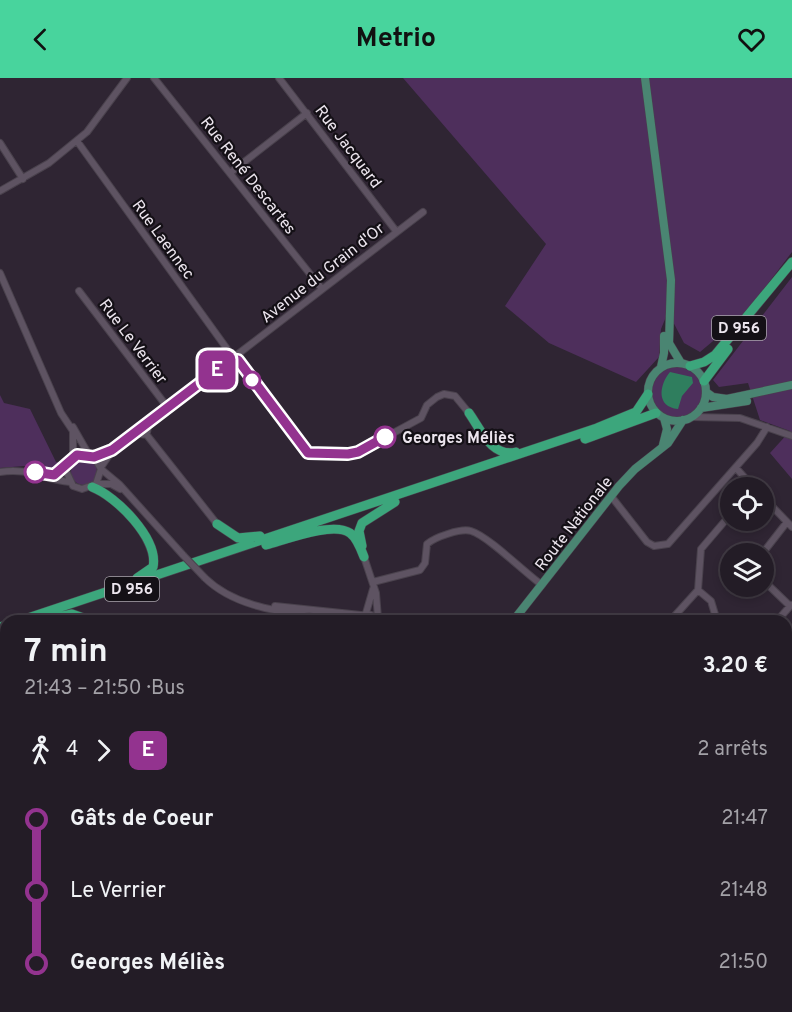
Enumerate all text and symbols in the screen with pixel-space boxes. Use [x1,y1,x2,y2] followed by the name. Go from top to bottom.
[356,22,436,56] text: Metrio
[24,23,57,56] icon: back
[735,23,768,56] icon: heart
[310,102,385,193] street label: Rue Jacquard
[195,113,300,239] street label: Rue René Descartes
[127,197,198,284] street label: Rue Laennec
[257,219,389,328] street label: Avenue du Grain d'Or
[94,296,171,389] street label: Rue Le Verrier
[712,316,766,340] road number: D 956
[198,350,236,390] line badge: E
[210,357,224,384] text: E
[243,371,261,389] unlabelled marker
[374,426,396,448] marker: Georges Méliès
[402,429,515,449] place label: Georges Méliès
[24,461,46,483] unlabelled marker
[531,473,618,575] street label: Route Nationale
[720,477,774,597] map controls
[720,477,774,531] button: locate
[720,543,774,597] button: layers
[105,577,159,601] road number: D 956
[24,632,108,674] text: 7 min
[703,653,768,680] text: 3.20 €
[24,676,185,702] text: 21:43 – 21:50 · Bus
[24,734,57,767] icon: walk
[87,734,120,767] icon: forward
[66,737,78,763] text: 4
[141,737,155,764] text: E
[697,737,768,763] text: 2 arrêts
[70,806,214,833] text: Gâts de Coeur
[721,806,768,832] text: 21:47
[70,878,166,905] text: Le Verrier
[719,878,768,904] text: 21:48
[70,950,225,977] text: Georges Méliès
[719,950,768,976] text: 21:50

